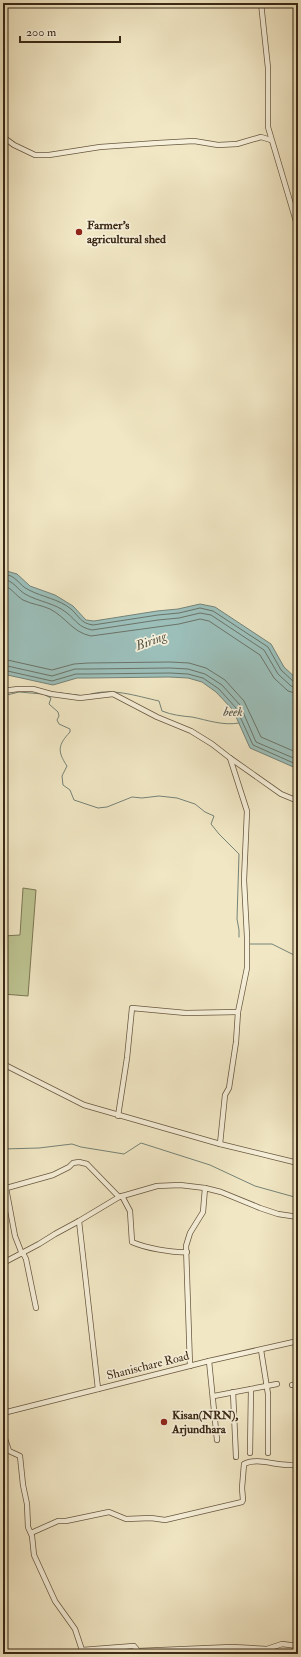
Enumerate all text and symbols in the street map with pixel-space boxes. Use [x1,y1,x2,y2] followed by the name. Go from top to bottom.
[20,18,120,44] scale bar
[26,25,57,40] text: 200 m
[87,218,166,247] place label: Farmer's agricultural shed
[74,227,84,237] marker: Farmer's agricultural shed
[133,628,170,654] water label: Biring
[222,704,243,720] water label: beek
[105,1348,191,1384] street label: Shanischare Road
[171,1408,238,1437] place label: Kisan(NRN), Arjundhara
[159,1417,169,1427] marker: Kisan(NRN), Arjundhara

